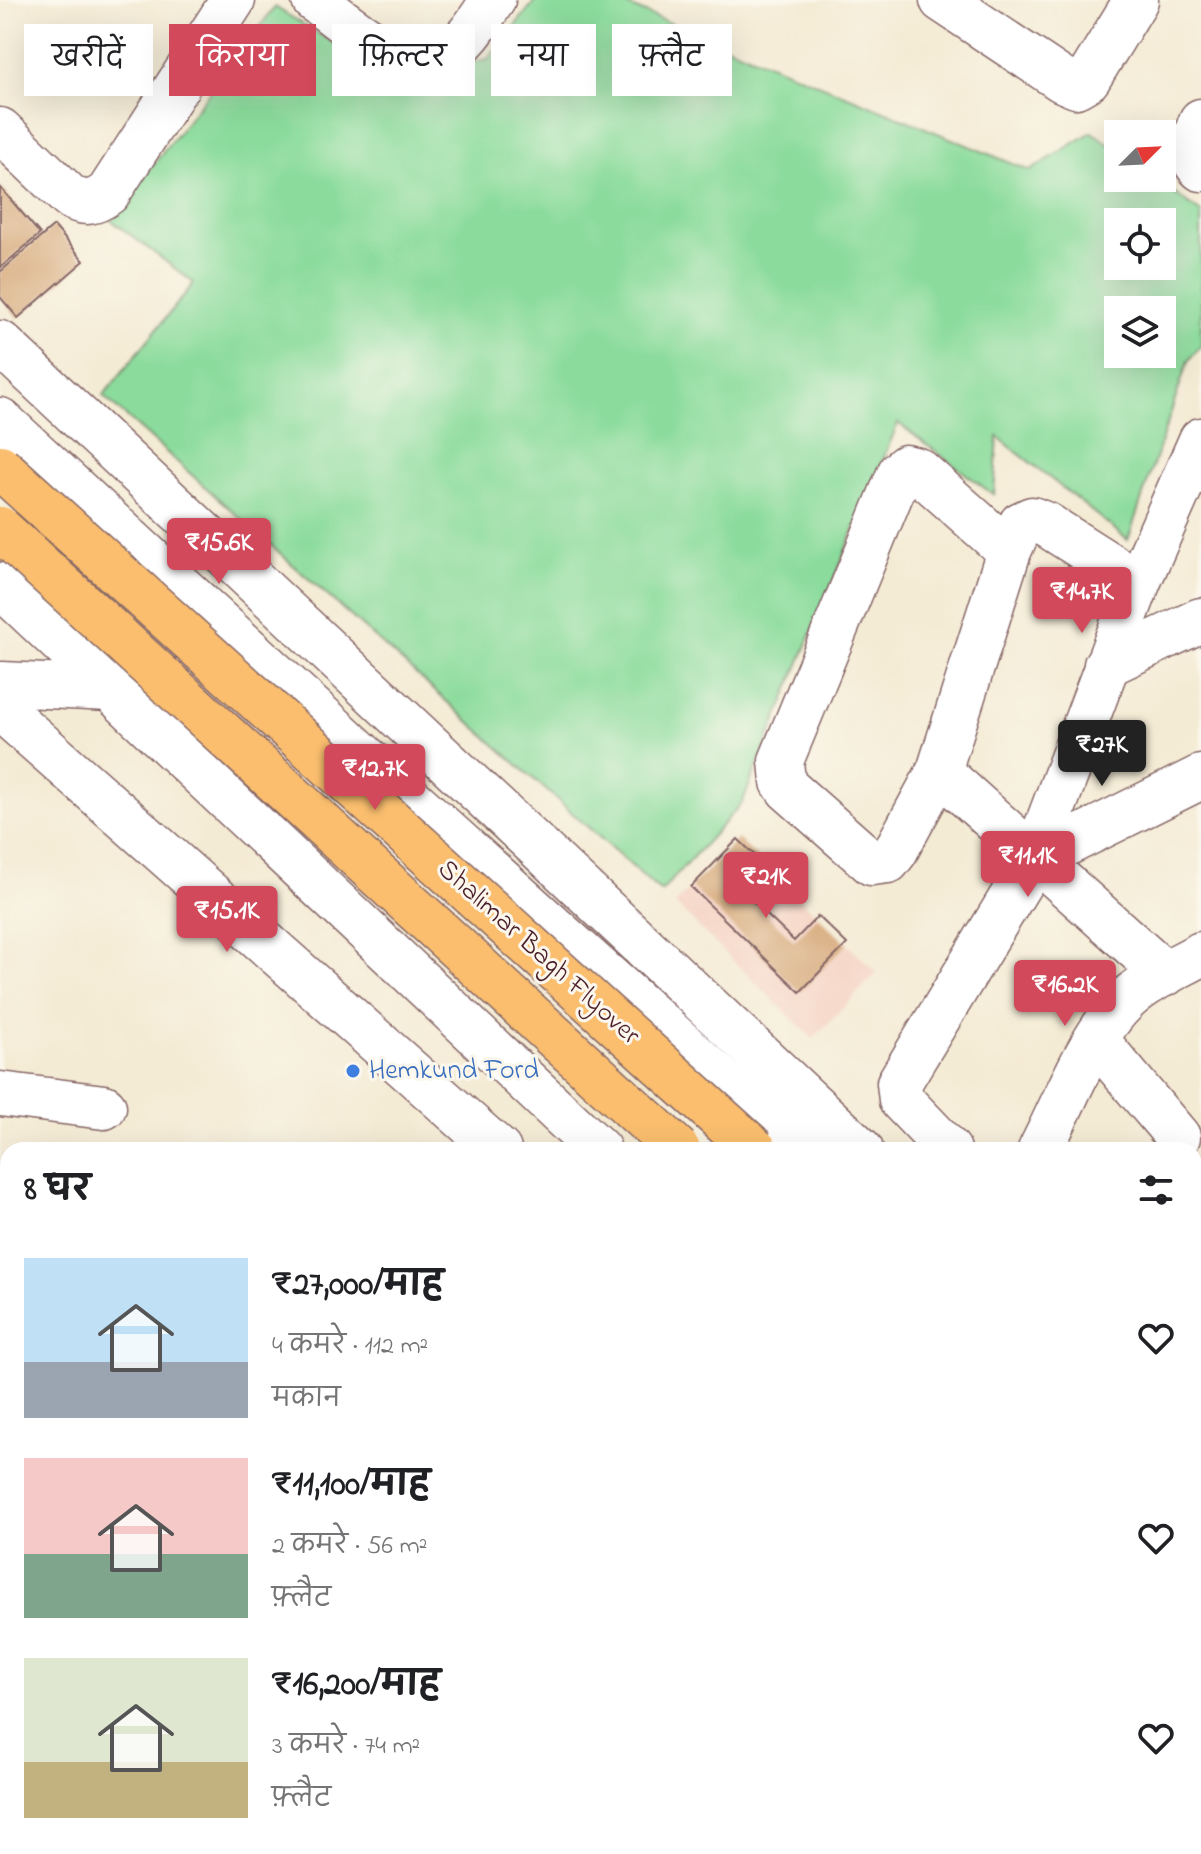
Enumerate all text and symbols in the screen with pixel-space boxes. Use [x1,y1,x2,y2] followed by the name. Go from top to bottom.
[24,24,153,96] chip: खरीदें
[169,24,316,96] chip: किराया
[332,24,475,96] chip: फ़िल्टर
[491,24,596,96] chip: नया
[612,24,732,96] chip: फ़्लैट
[1104,120,1176,192] north arrow
[1104,120,1176,368] map controls
[1104,208,1176,280] button: locate
[1104,296,1176,368] button: layers
[154,518,284,586] pin: ₹15.6K
[185,525,253,563] text: ₹15.6K
[1017,567,1147,635] pin: ₹14.7K
[1050,574,1114,612] text: ₹14.7K
[1055,720,1149,788] pin: ₹27K
[1076,727,1128,765] text: ₹27K
[310,744,440,812] pin: ₹12.7K
[342,751,408,789] text: ₹12.7K
[963,831,1093,899] pin: ₹11.1K
[999,838,1057,876] text: ₹11.1K
[427,850,649,1056] street label: Shalimar Bagh Flyover
[719,852,813,920] pin: ₹21K
[741,859,791,897] text: ₹21K
[162,886,292,954] pin: ₹15.1K
[195,893,259,931] text: ₹15.1K
[1000,960,1130,1028] pin: ₹16.2K
[1032,967,1098,1005] text: ₹16.2K
[369,1051,539,1092] place label: Hemkund Ford
[344,1062,362,1080] marker: Hemkund Ford
[24,1166,91,1216] text: 8 घर
[1134,1168,1178,1212] icon: filters
[272,1261,444,1311] text: ₹27,000/माह
[88,1290,184,1386] icon: home
[1134,1316,1178,1360] icon: heart
[272,1328,428,1366] text: 4 कमरे · 112 m²
[272,1381,341,1419] text: मकान
[272,1461,430,1511] text: ₹11,100/माह
[88,1490,184,1586] icon: home
[1134,1516,1178,1560] icon: heart
[272,1528,427,1566] text: 2 कमरे · 56 m²
[272,1581,331,1619] text: फ़्लैट
[272,1661,441,1711] text: ₹16,200/माह
[88,1690,184,1786] icon: home
[1134,1716,1178,1760] icon: heart
[272,1728,420,1766] text: 3 कमरे · 74 m²
[272,1781,331,1819] text: फ़्लैट

